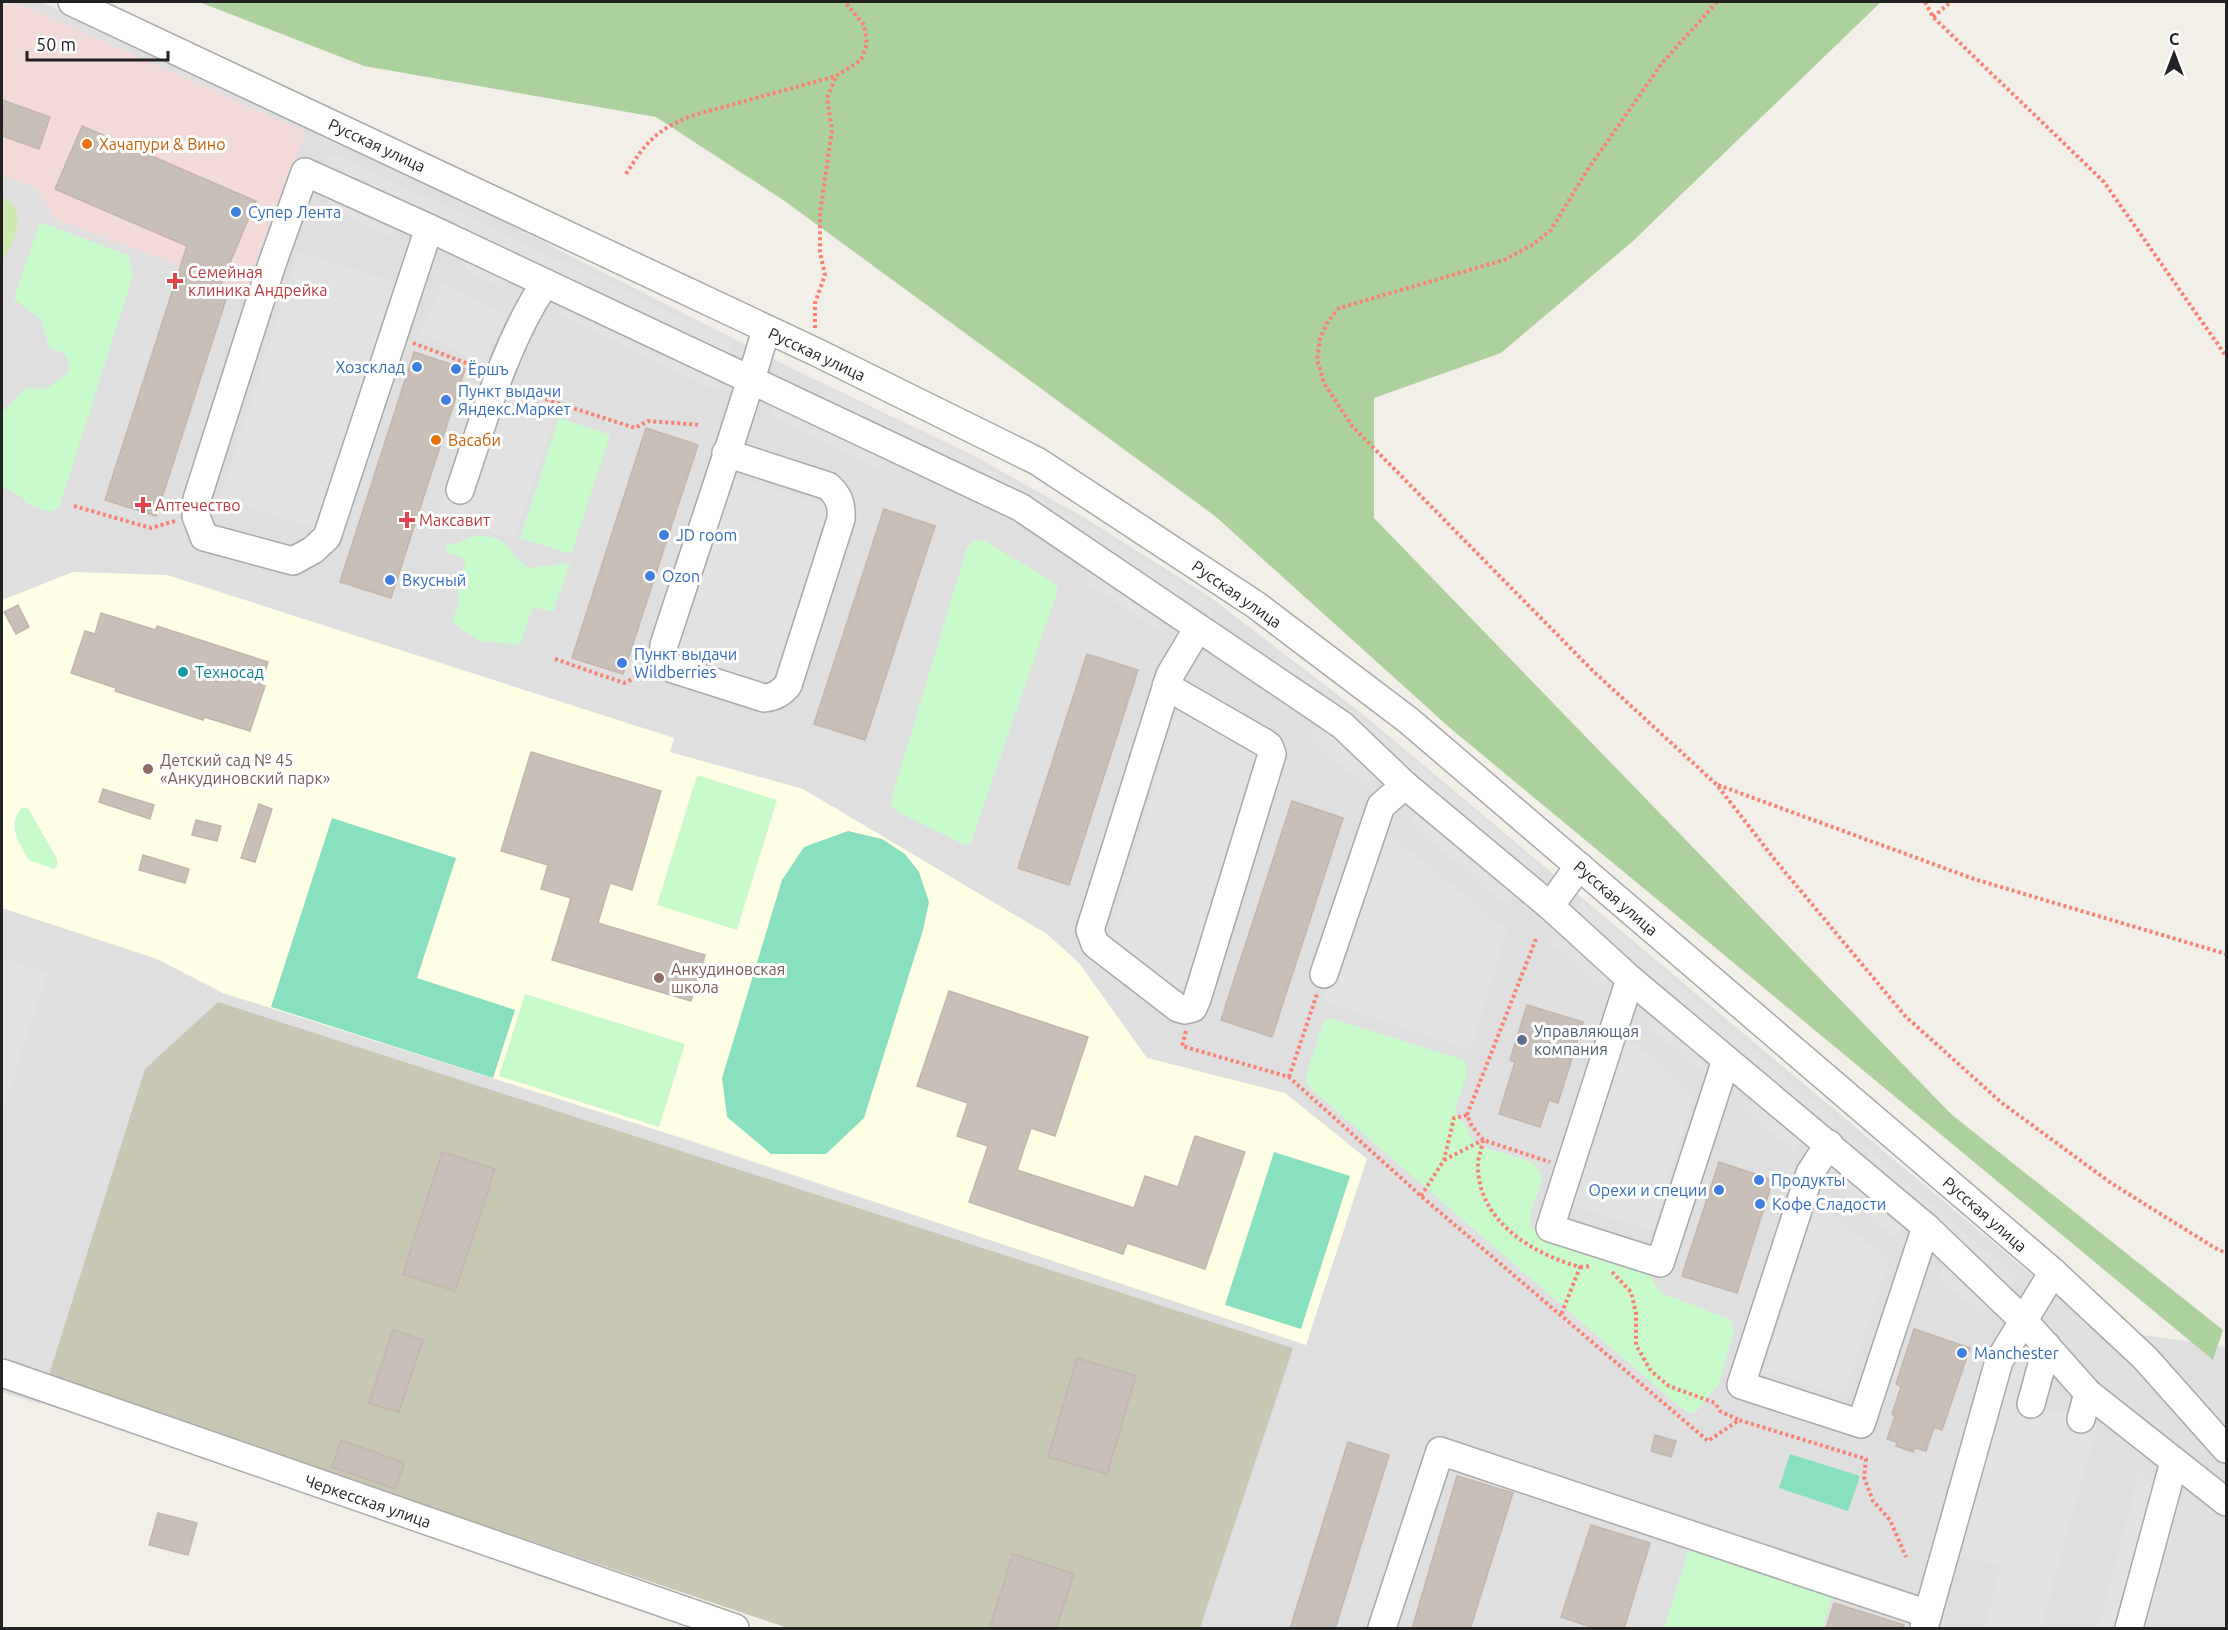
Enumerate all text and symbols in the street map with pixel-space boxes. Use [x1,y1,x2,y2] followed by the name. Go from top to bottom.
[27,24,168,62] scale bar
[2144,24,2204,84] north arrow
[2169,30,2179,48] text: С
[36,34,76,54] text: 50 m
[326,115,428,175] street label: Русская улица
[99,135,226,153] place label: Хачапури & Вино
[80,137,94,151] marker: Хачапури & Вино
[248,203,341,221] place label: Супер Лента
[229,205,243,219] marker: Супер Лента
[188,263,328,299] place label: Семейная клиника Андрейка
[166,272,184,290] marker: Семейная клиника Андрейка
[766,324,868,384] street label: Русская улица
[335,358,405,376] place label: Хозсклад
[410,360,424,374] marker: Хозсклад
[468,360,509,378] place label: Ёршъ
[449,362,463,376] marker: Ёршъ
[458,382,571,418] place label: Пункт выдачи Яндекс.Маркет
[439,393,453,407] marker: Пункт выдачи Яндекс.Маркет
[448,431,501,449] place label: Васаби
[429,433,443,447] marker: Васаби
[155,496,241,514] place label: Аптечество
[136,498,150,512] marker: Аптечество
[419,511,490,529] place label: Максавит
[400,513,414,527] marker: Максавит
[676,526,737,544] place label: JD room
[657,528,671,542] marker: JD room
[1189,557,1285,631] street label: Русская улица
[662,567,700,585] place label: Ozon
[643,569,657,583] marker: Ozon
[402,571,466,589] place label: Вкусный
[383,573,397,587] marker: Вкусный
[634,645,737,681] place label: Пункт выдачи Wildberries
[615,656,629,670] marker: Пункт выдачи Wildberries
[195,663,264,681] place label: Техносад
[176,665,190,679] marker: Техносад
[160,751,330,787] place label: Детский сад № 45 «Анкудиновский парк»
[141,762,155,776] marker: Детский сад № 45 «Анкудиновский парк»
[1571,857,1661,939] street label: Русская улица
[671,960,785,996] place label: Анкудиновская школа
[652,971,666,985] marker: Анкудиновская школа
[1534,1022,1639,1058] place label: Управляющая компания
[1515,1033,1529,1047] marker: Управляющая компания
[1771,1171,1846,1189] place label: Продукты
[1752,1173,1766,1187] marker: Продукты
[1940,1173,2030,1255] street label: Русская улица
[1588,1181,1707,1199] place label: Орехи и специи
[1712,1183,1726,1197] marker: Орехи и специи
[1772,1195,1886,1213] place label: Кофе Сладости
[1753,1197,1767,1211] marker: Кофе Сладости
[1974,1344,2059,1362] place label: Manchester
[1955,1346,1969,1360] marker: Manchester
[303,1471,433,1531] street label: Черкесская улица

